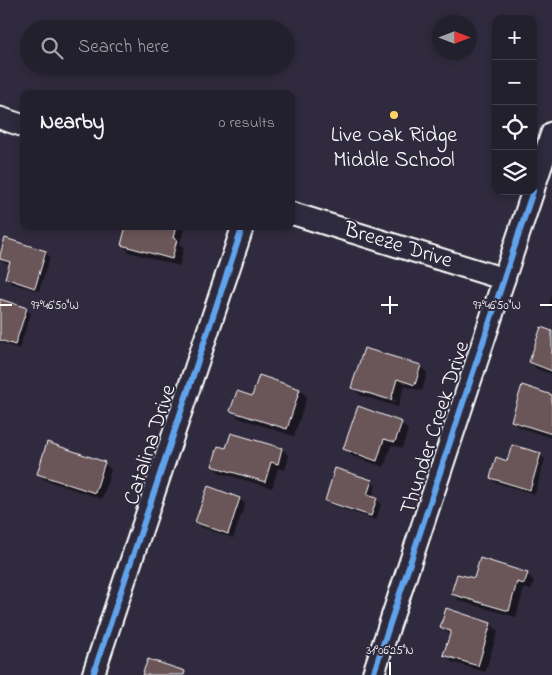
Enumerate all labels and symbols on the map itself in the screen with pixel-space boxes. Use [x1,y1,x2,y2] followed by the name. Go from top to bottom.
[432,15,477,60] north arrow
[388,109,400,121] marker: Live Oak Ridge Middle School
[331,120,457,177] place label: Live Oak Ridge Middle School
[339,214,456,278] street label: Breeze Drive
[31,297,79,315] text: 97°46'50"W
[473,297,521,315] text: 97°46'50"W
[393,337,479,519] street label: Thunder Creek Drive
[116,380,186,509] street label: Catalina Drive
[366,642,414,660] text: 31°06'25"N

